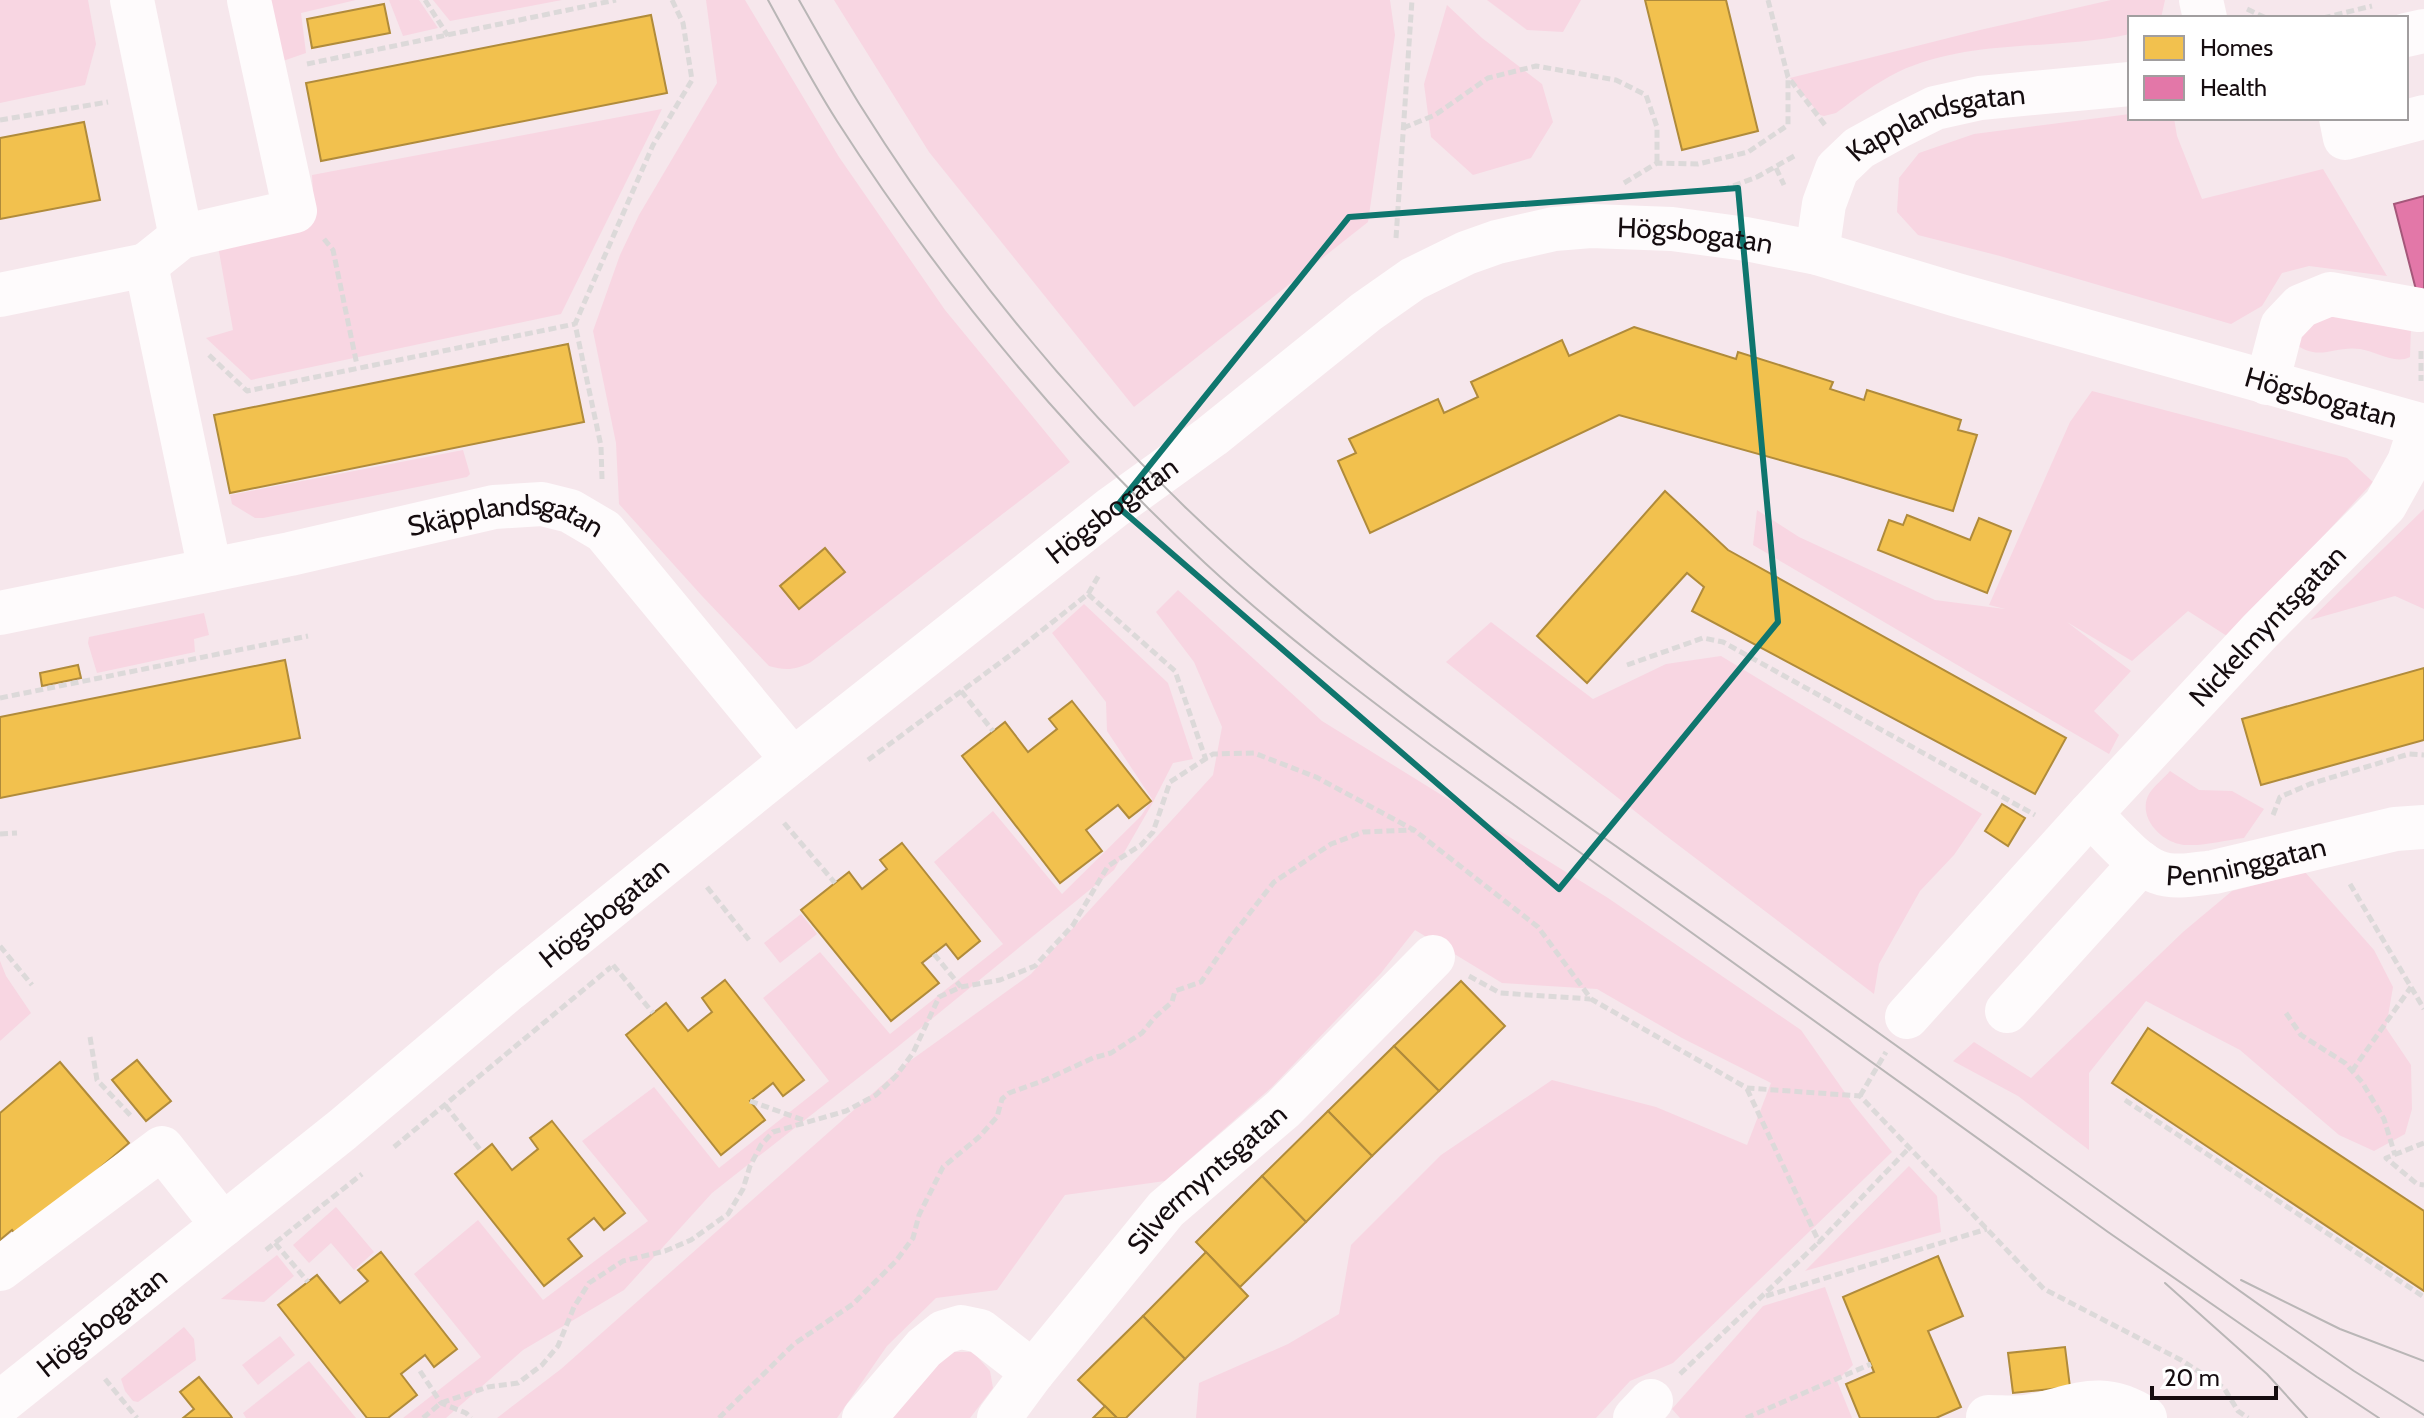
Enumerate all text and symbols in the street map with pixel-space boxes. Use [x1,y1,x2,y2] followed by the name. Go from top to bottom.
[2128,16,2408,120] legend
[2200,33,2273,62] text: Homes
[2200,73,2267,102] text: Health
[1839,77,2027,168] street label: Kapplandsgatan
[1616,210,1776,261] street label: Högsbogatan
[2241,360,2401,435] street label: Högsbogatan
[1039,449,1184,571] street label: Högsbogatan
[404,487,610,544] street label: Skäpplandsgatan
[2182,538,2353,714] street label: Nickelmyntsgatan
[2165,829,2329,893] street label: Penninggatan
[532,850,676,975] street label: Högsbogatan
[1120,1096,1294,1260] street label: Silvermyntsgatan
[30,1260,174,1384] street label: Högsbogatan
[2152,1350,2276,1400] scale bar
[2164,1363,2220,1392] text: 20 m

